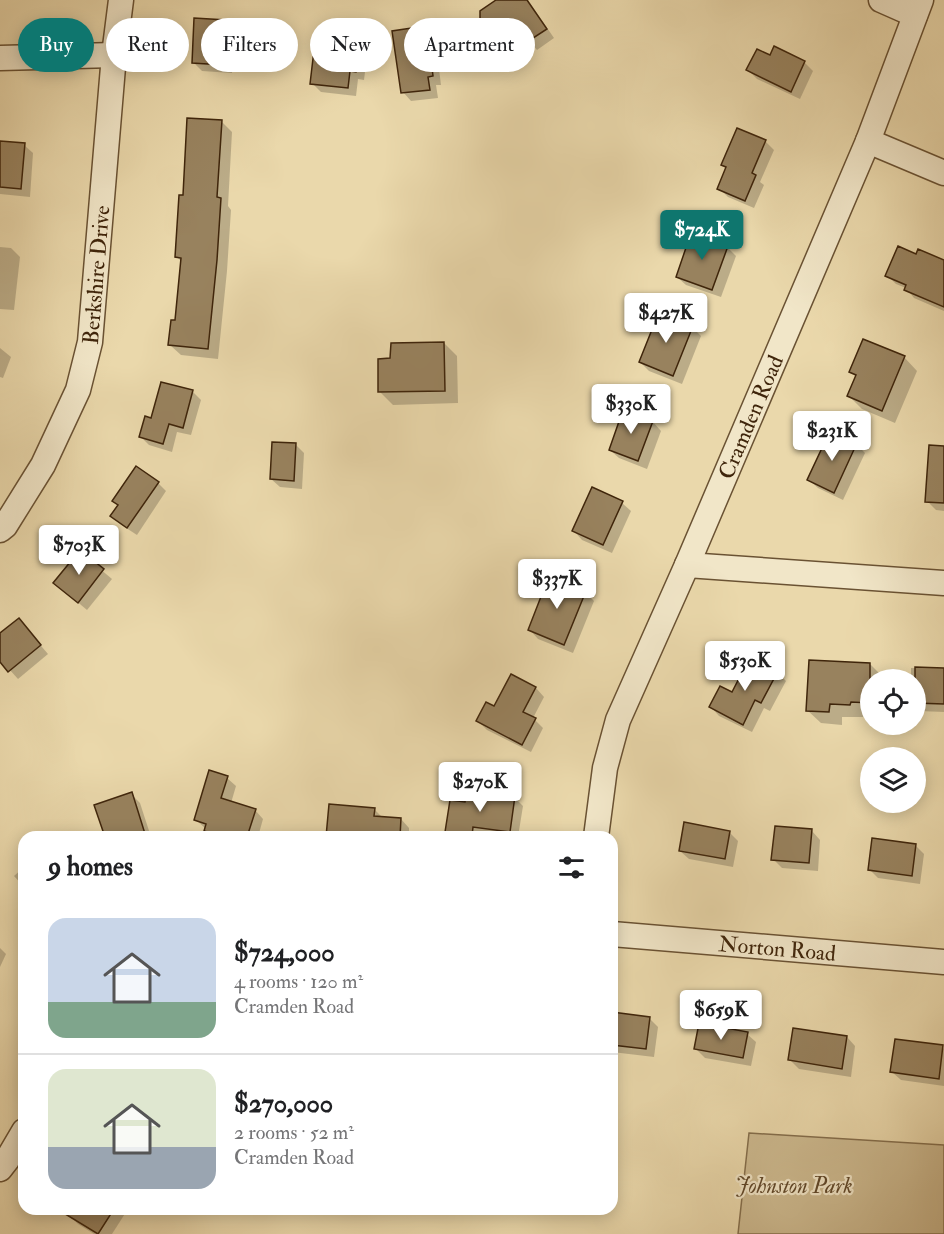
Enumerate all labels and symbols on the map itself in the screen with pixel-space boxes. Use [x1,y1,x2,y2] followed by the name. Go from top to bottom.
[77,204,116,345] street label: Berkshire Drive
[660,210,744,261] pin: $724K
[624,293,708,344] pin: $427K
[712,351,790,484] street label: Cramden Road
[589,384,673,435] pin: $330K
[790,411,874,462] pin: $231K
[37,525,121,576] pin: $703K
[515,559,599,610] pin: $337K
[703,641,787,692] pin: $530K
[438,762,522,813] pin: $270K
[718,930,837,968] street label: Norton Road
[679,990,763,1041] pin: $659K
[735,1172,853,1200] park label: Johnston Park

